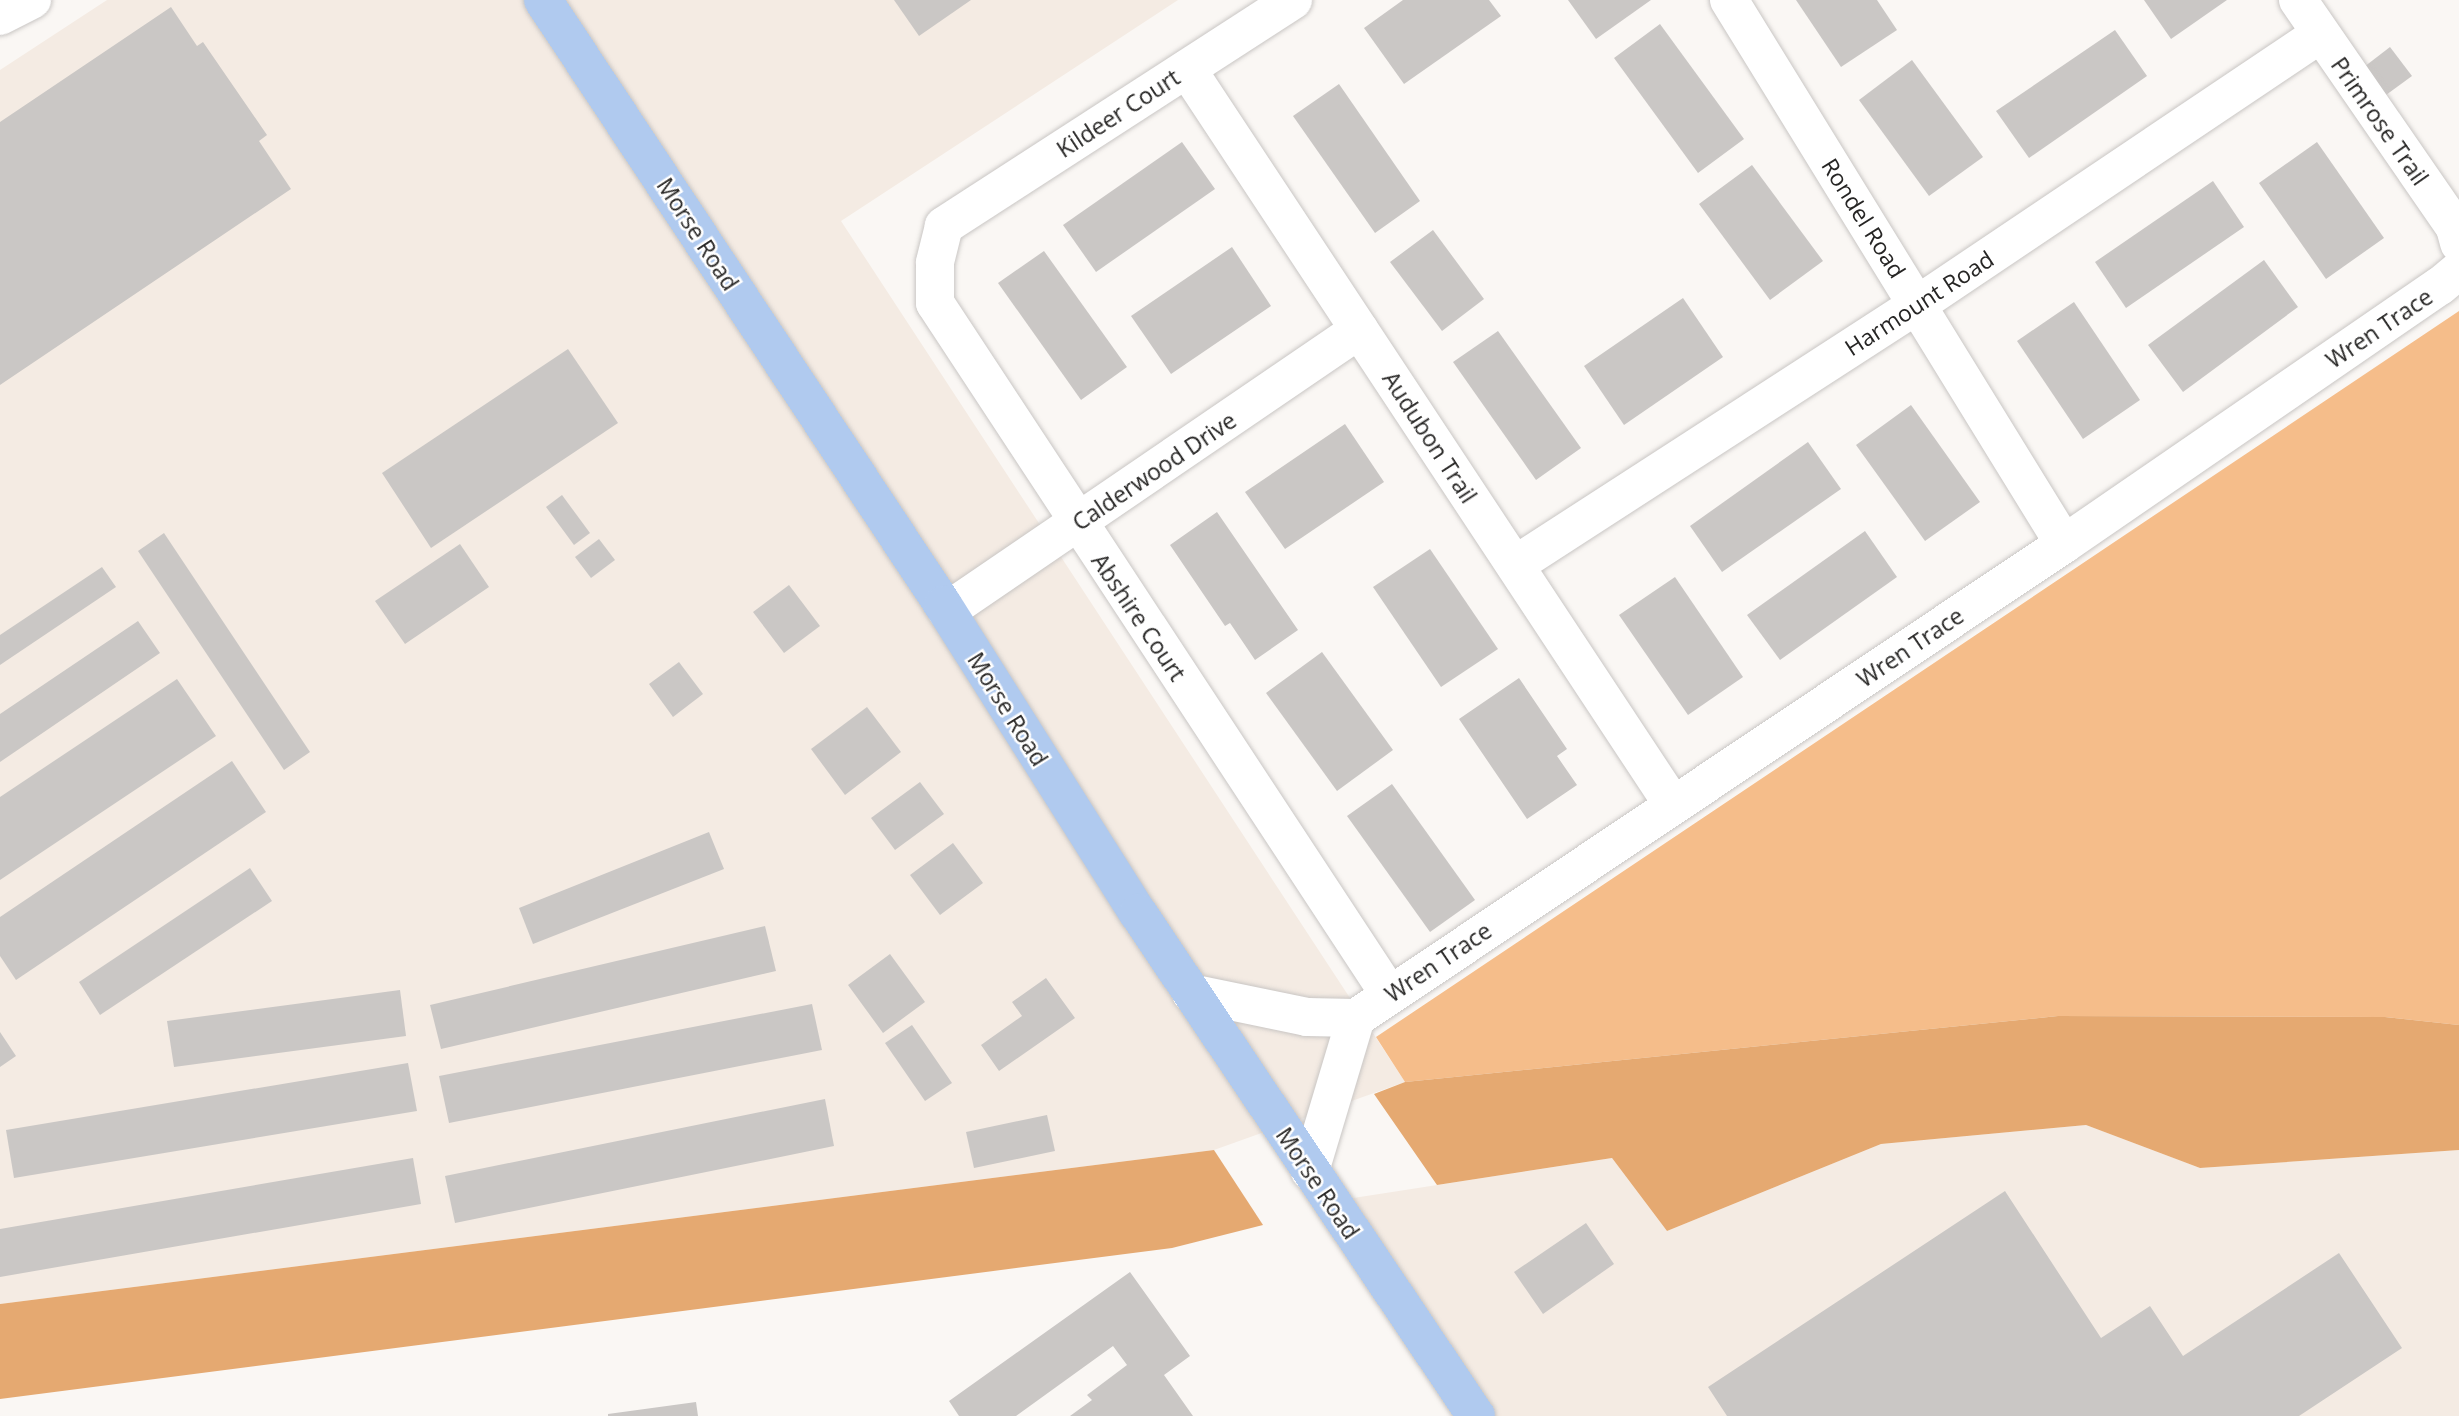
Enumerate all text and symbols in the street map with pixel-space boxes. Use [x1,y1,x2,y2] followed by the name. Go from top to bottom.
[2326,52,2434,190] street label: Primrose Trail
[1051,63,1185,163] street label: Kildeer Court
[1816,153,1912,283] street label: Rondel Road
[651,173,745,295] street label: Morse Road
[1840,245,1998,361] street label: Harmount Road
[2321,282,2437,374] street label: Wren Trace
[1377,366,1483,508] street label: Audubon Trail
[1067,406,1241,536] street label: Calderwood Drive
[1086,548,1192,686] street label: Abshire Court
[1852,601,1968,693] street label: Wren Trace
[962,647,1054,771] street label: Morse Road
[1380,916,1496,1008] street label: Wren Trace
[1271,1122,1365,1244] street label: Morse Road

